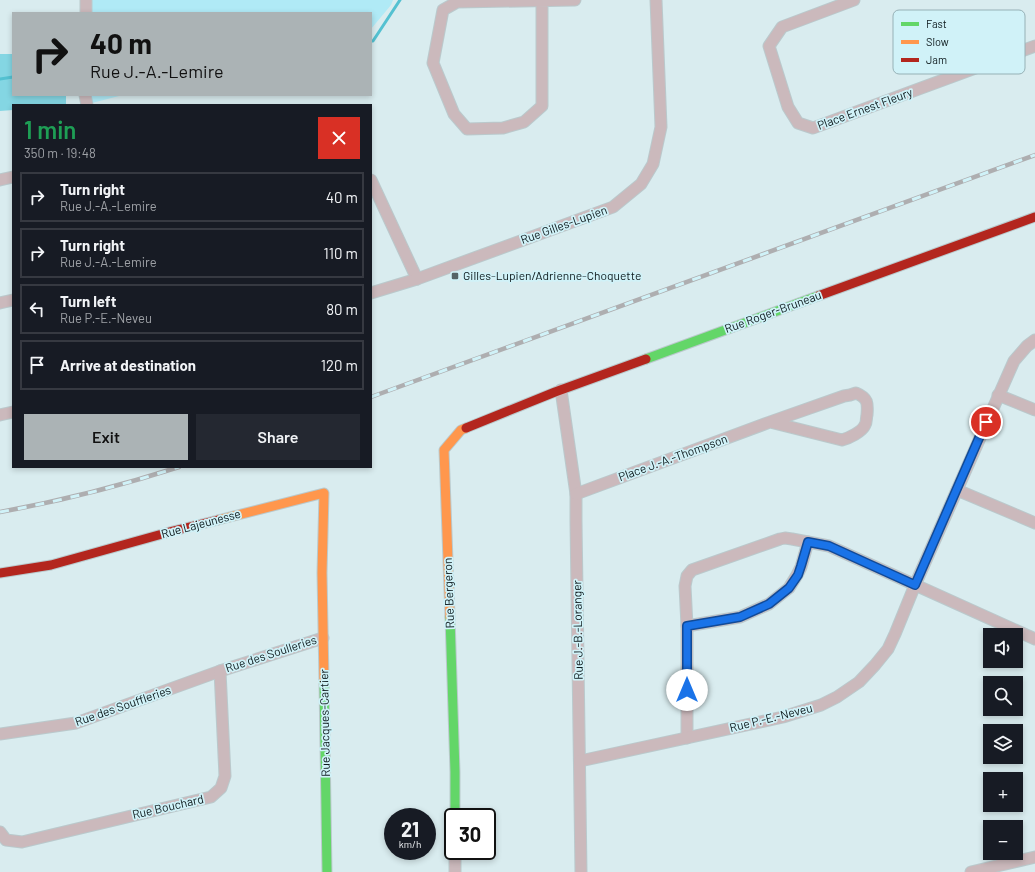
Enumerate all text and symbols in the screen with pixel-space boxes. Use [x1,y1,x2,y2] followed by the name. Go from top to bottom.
[893,10,1025,74] legend
[926,17,947,30] text: Fast
[90,26,152,60] text: 40 m
[24,28,76,80] icon: right
[926,35,949,48] text: Slow
[926,53,947,66] text: Jam
[90,60,224,82] text: Rue J.-A.-Lemire
[815,84,915,132] street label: Place Ernest Fleury
[24,115,76,144] text: 1 min
[318,117,360,159] button: close
[24,145,96,161] text: 350 m · 19:48
[60,180,125,198] text: Turn right
[26,186,48,208] icon: right
[326,188,358,206] text: 40 m
[60,198,157,214] text: Rue J.-A.-Lemire
[518,202,609,246] street label: Rue Gilles-Lupien
[60,236,125,254] text: Turn right
[26,242,48,264] icon: right
[324,244,358,262] text: 110 m
[60,254,157,270] text: Rue J.-A.-Lemire
[463,268,641,282] place label: Gilles-Lupien/Adrienne-Choquette
[450,271,460,281] marker: Gilles-Lupien/Adrienne-Choquette
[722,287,823,335] street label: Rue Roger-Bruneau
[60,292,116,310] text: Turn left
[26,298,48,320] icon: left
[326,300,358,318] text: 80 m
[60,310,152,326] text: Rue P.-E.-Neveu
[26,354,48,376] icon: arrive
[60,356,196,374] text: Arrive at destination
[321,356,358,374] text: 120 m
[969,405,1003,439] pin
[975,411,997,433] icon: arrive
[24,414,188,460] button: Exit
[196,414,360,460] button: Share
[616,431,729,483] street label: Place J.-A.-Thompson
[159,506,242,540] street label: Rue Lajeunesse
[440,557,456,629] street label: Rue Bergeron
[569,579,585,680] street label: Rue J.-B.-Loranger
[983,628,1023,860] map controls
[983,628,1023,668] button: sound
[223,632,318,674] street label: Rue des Soulleries
[316,668,332,777] street label: Rue Jacques-Cartier
[666,669,708,711] position arrow
[983,676,1023,716] button: search
[73,682,173,728] street label: Rue des Souffleries
[728,700,814,734] street label: Rue P.-E.-Neveu
[983,724,1023,764] button: layers
[983,772,1023,812] button: +
[131,791,205,821] street label: Rue Bouchard
[444,808,496,860] speed limit sign: 30
[401,817,419,841] text: 21
[983,820,1023,860] button: −
[399,838,421,850] text: km/h

